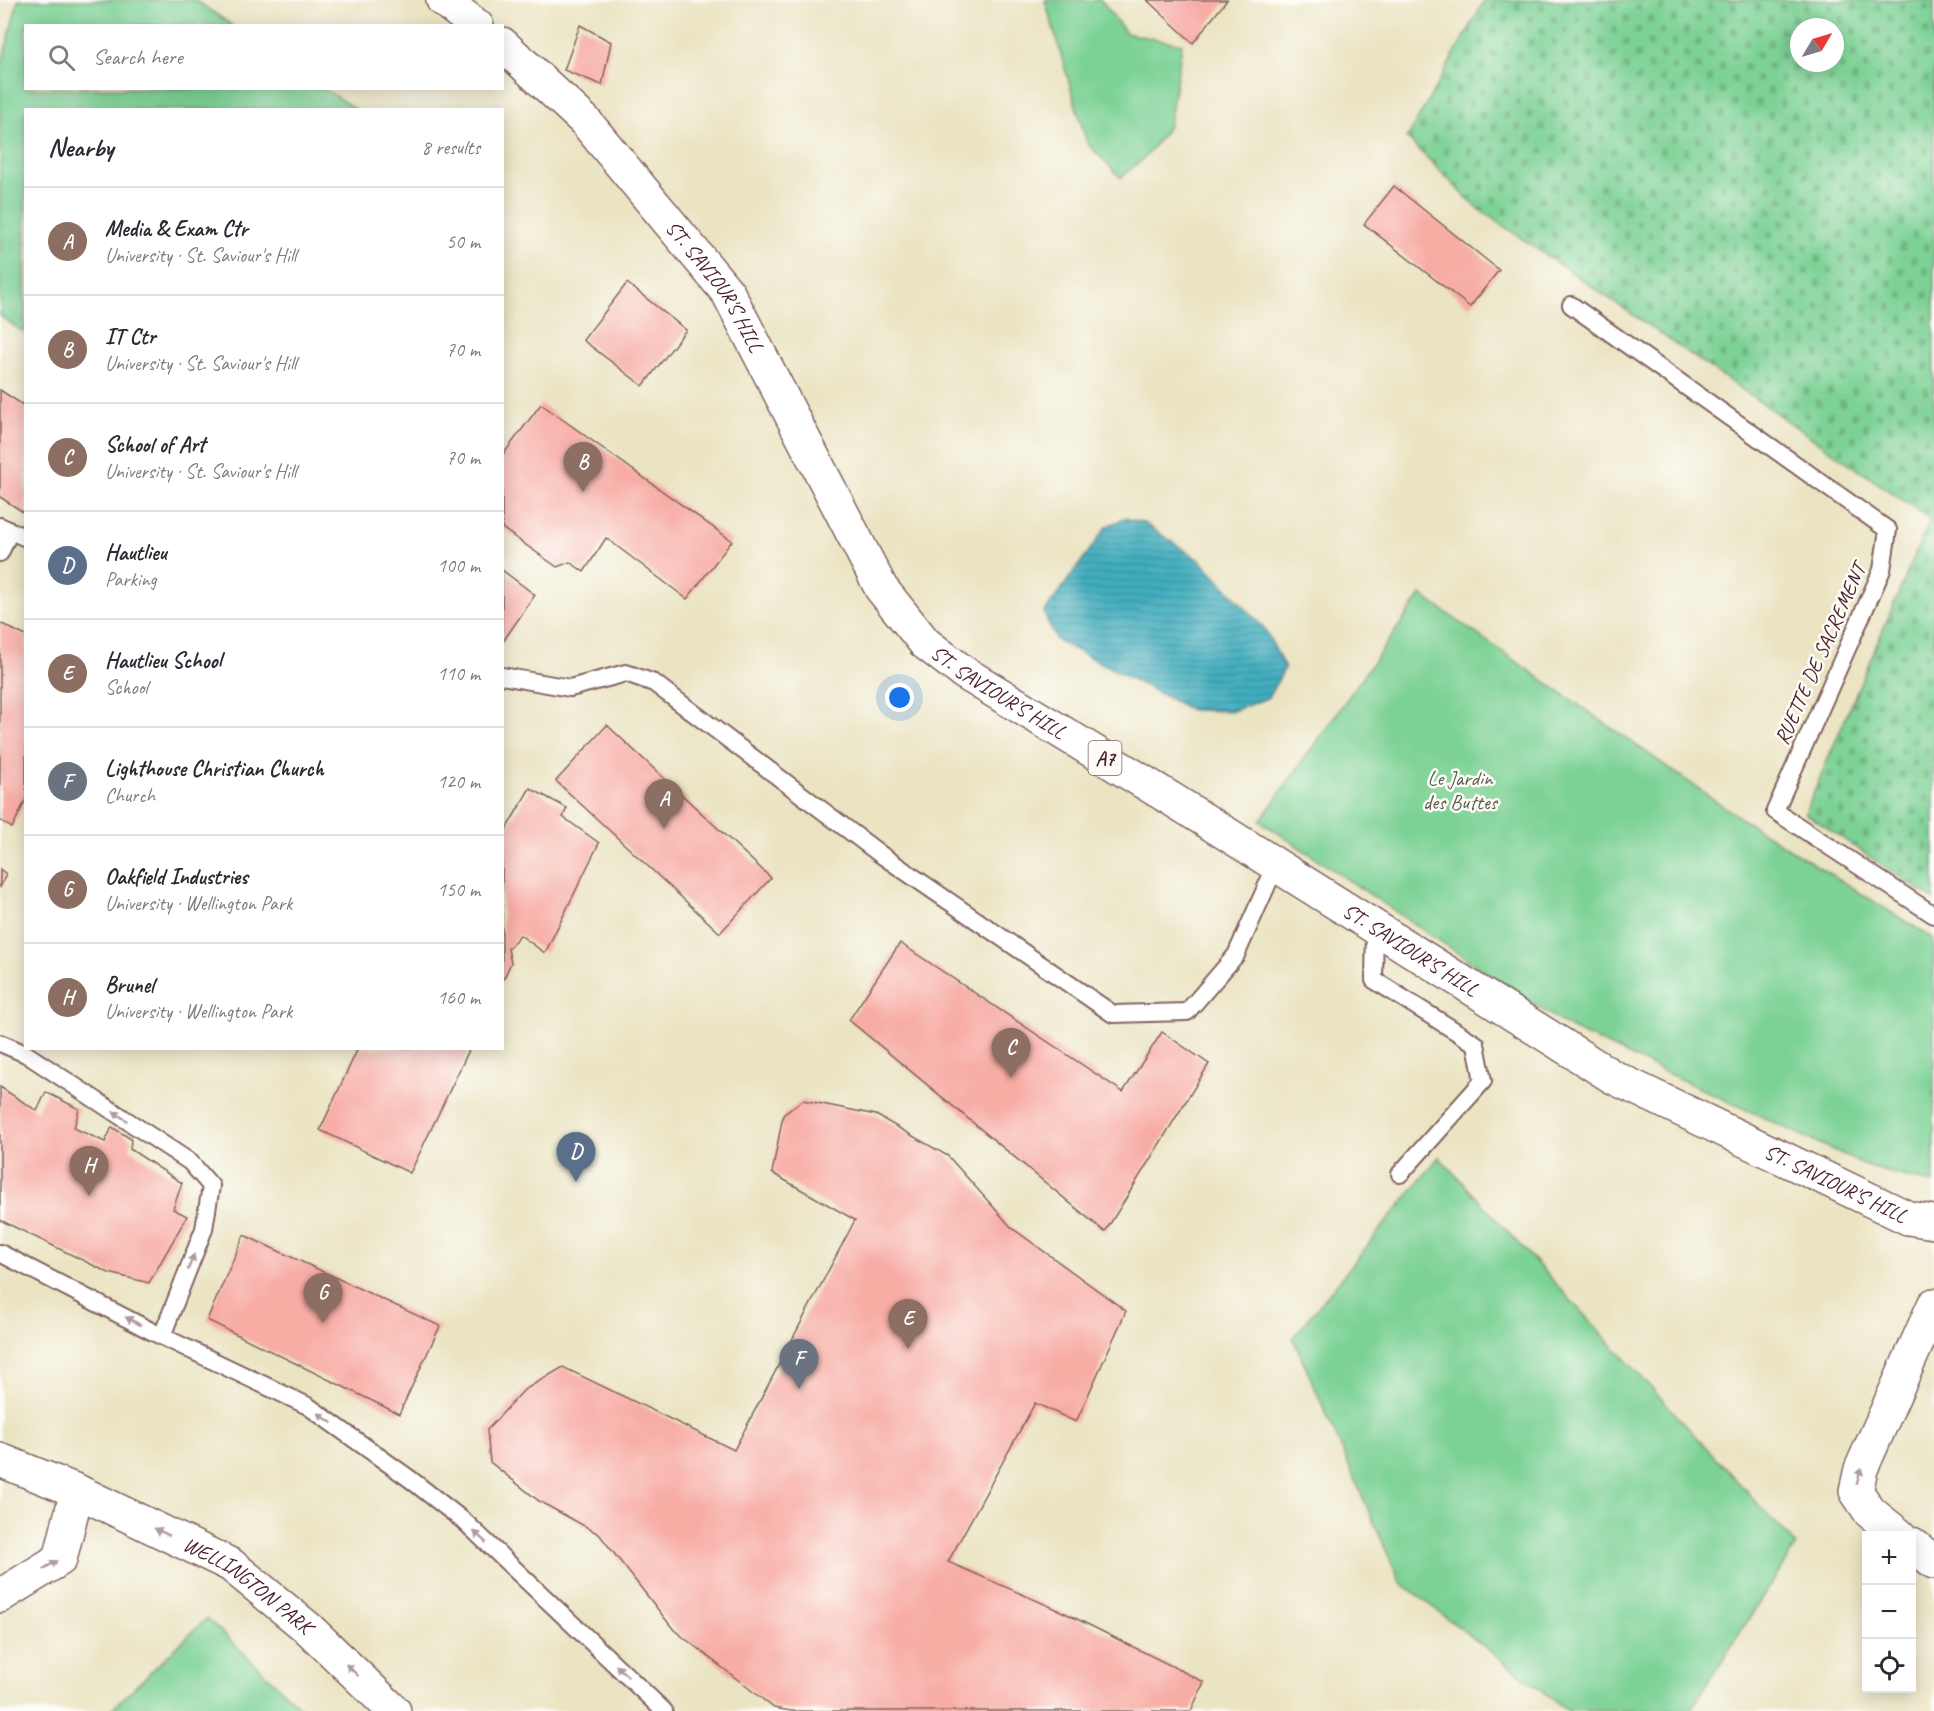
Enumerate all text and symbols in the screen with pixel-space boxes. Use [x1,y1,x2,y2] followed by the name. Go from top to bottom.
[1790,18,1844,72] north arrow
[24,24,504,90] search box
[45,41,78,74] icon: search
[93,43,183,71] text: Search here
[48,131,113,164] text: Nearby
[421,135,480,160] text: 8 results
[105,215,248,243] text: Media & Exam Ctr
[660,215,770,357] street label: ST. SAVIOUR'S HILL
[62,229,73,254] text: A
[446,229,480,254] text: 50 m
[105,243,297,268] text: University · St. Saviour's Hill
[105,323,155,351] text: IT Ctr
[62,337,73,362] text: B
[446,337,480,362] text: 70 m
[105,351,297,376] text: University · St. Saviour's Hill
[105,431,205,459] text: School of Art
[564,442,602,492] pin: B
[63,445,72,470] text: C
[446,445,480,470] text: 70 m
[105,459,297,484] text: University · St. Saviour's Hill
[105,539,167,567] text: Hautlieu
[62,553,73,578] text: D
[437,553,480,578] text: 100 m
[1768,556,1873,748] street label: RUETTE DE SACREMENT
[105,567,157,592] text: Parking
[926,639,1071,745] street label: ST. SAVIOUR'S HILL
[105,647,221,675] text: Hautlieu School
[62,661,73,686] text: E
[437,661,480,686] text: 110 m
[105,675,148,700] text: School
[885,683,914,712] your location
[1088,741,1122,775] road number: A7
[105,755,324,783] text: Lighthouse Christian Church
[1423,765,1499,815] park label: Le Jardin des Buttes
[63,769,72,794] text: F
[437,769,480,794] text: 120 m
[644,780,684,829] pin: A
[105,783,155,808] text: Church
[105,863,248,891] text: Oakfield Industries
[63,877,72,902] text: G
[437,877,480,902] text: 150 m
[105,891,292,916] text: University · Wellington Park
[1338,897,1484,1002] street label: ST. SAVIOUR'S HILL
[105,971,154,999] text: Brunel
[62,985,73,1010] text: H
[437,985,480,1010] text: 160 m
[105,999,292,1024] text: University · Wellington Park
[992,1028,1030,1078] pin: C
[112,1111,128,1122] one-way arrow
[556,1132,596,1182] pin: D
[1760,1138,1912,1229] street label: ST. SAVIOUR'S HILL
[70,1146,109,1196] pin: H
[187,1253,196,1271] one-way arrow
[304,1274,342,1323] pin: G
[888,1300,928,1349] pin: E
[124,1317,141,1326] one-way arrow
[780,1340,818,1389] pin: F
[318,1413,333,1425] one-way arrow
[1855,1467,1865,1485] one-way arrow
[154,1527,171,1537] one-way arrow
[474,1530,488,1544] one-way arrow
[179,1531,321,1642] street label: WELLINGTON PARK
[1862,1531,1916,1693] map controls
[1862,1531,1916,1585] button: +
[42,1560,58,1571] one-way arrow
[1862,1585,1916,1639] button: −
[1862,1639,1916,1693] button: locate
[346,1664,360,1678] one-way arrow
[614,1664,629,1678] one-way arrow

